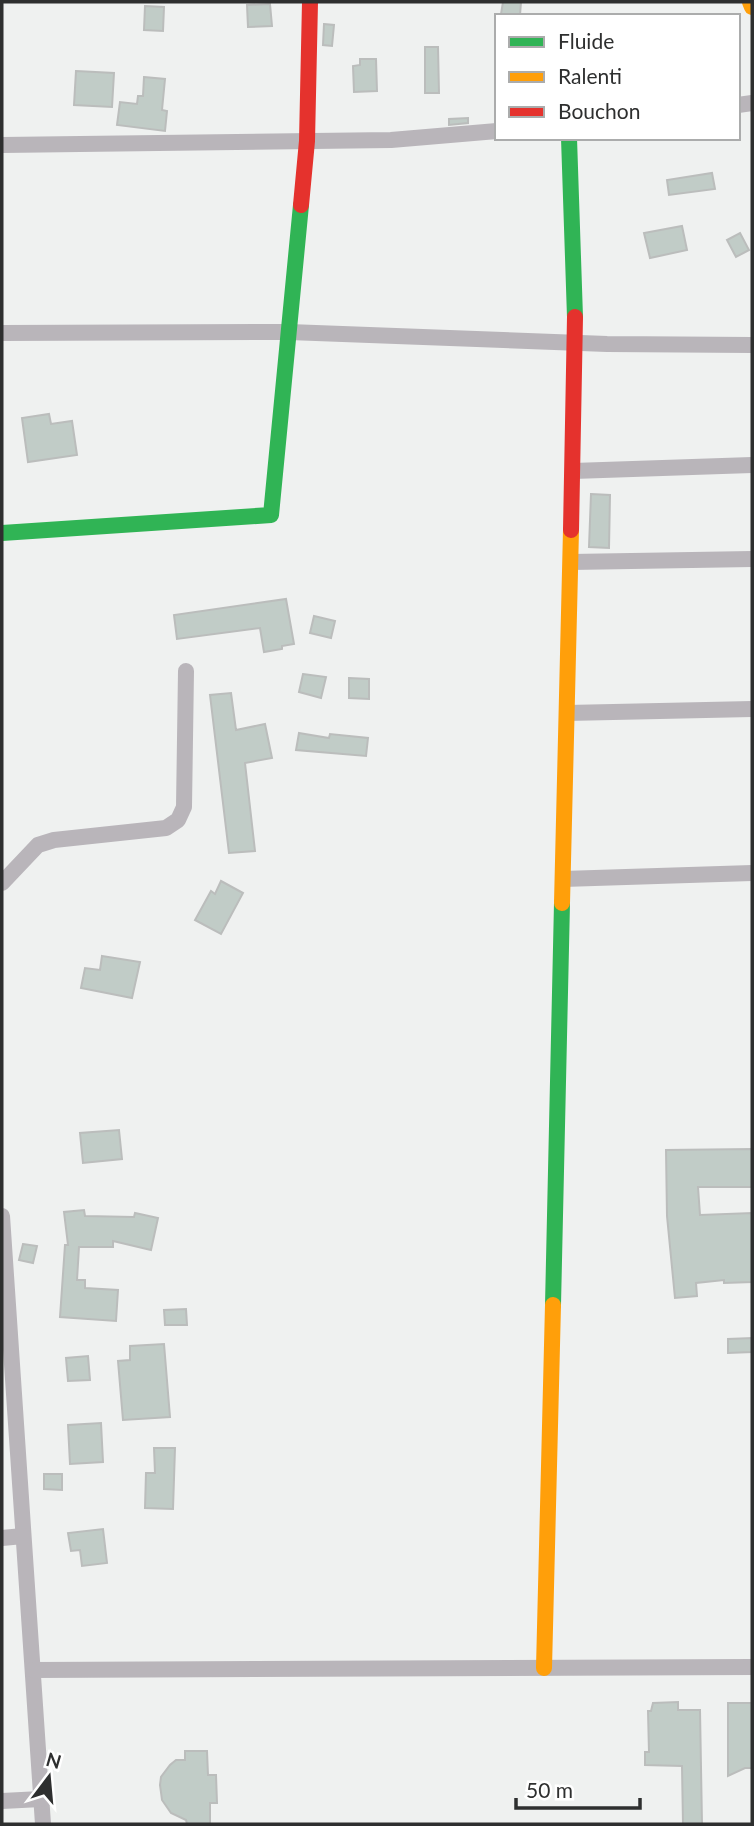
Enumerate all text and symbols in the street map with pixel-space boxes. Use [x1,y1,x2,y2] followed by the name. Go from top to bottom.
[495,14,740,140] legend
[558,28,614,53] text: Fluide
[558,63,622,88] text: Ralenti
[558,98,640,123] text: Bouchon
[14,1742,84,1812] north arrow
[44,1747,64,1773] text: N
[516,1766,640,1810] scale bar
[526,1777,573,1802] text: 50 m

